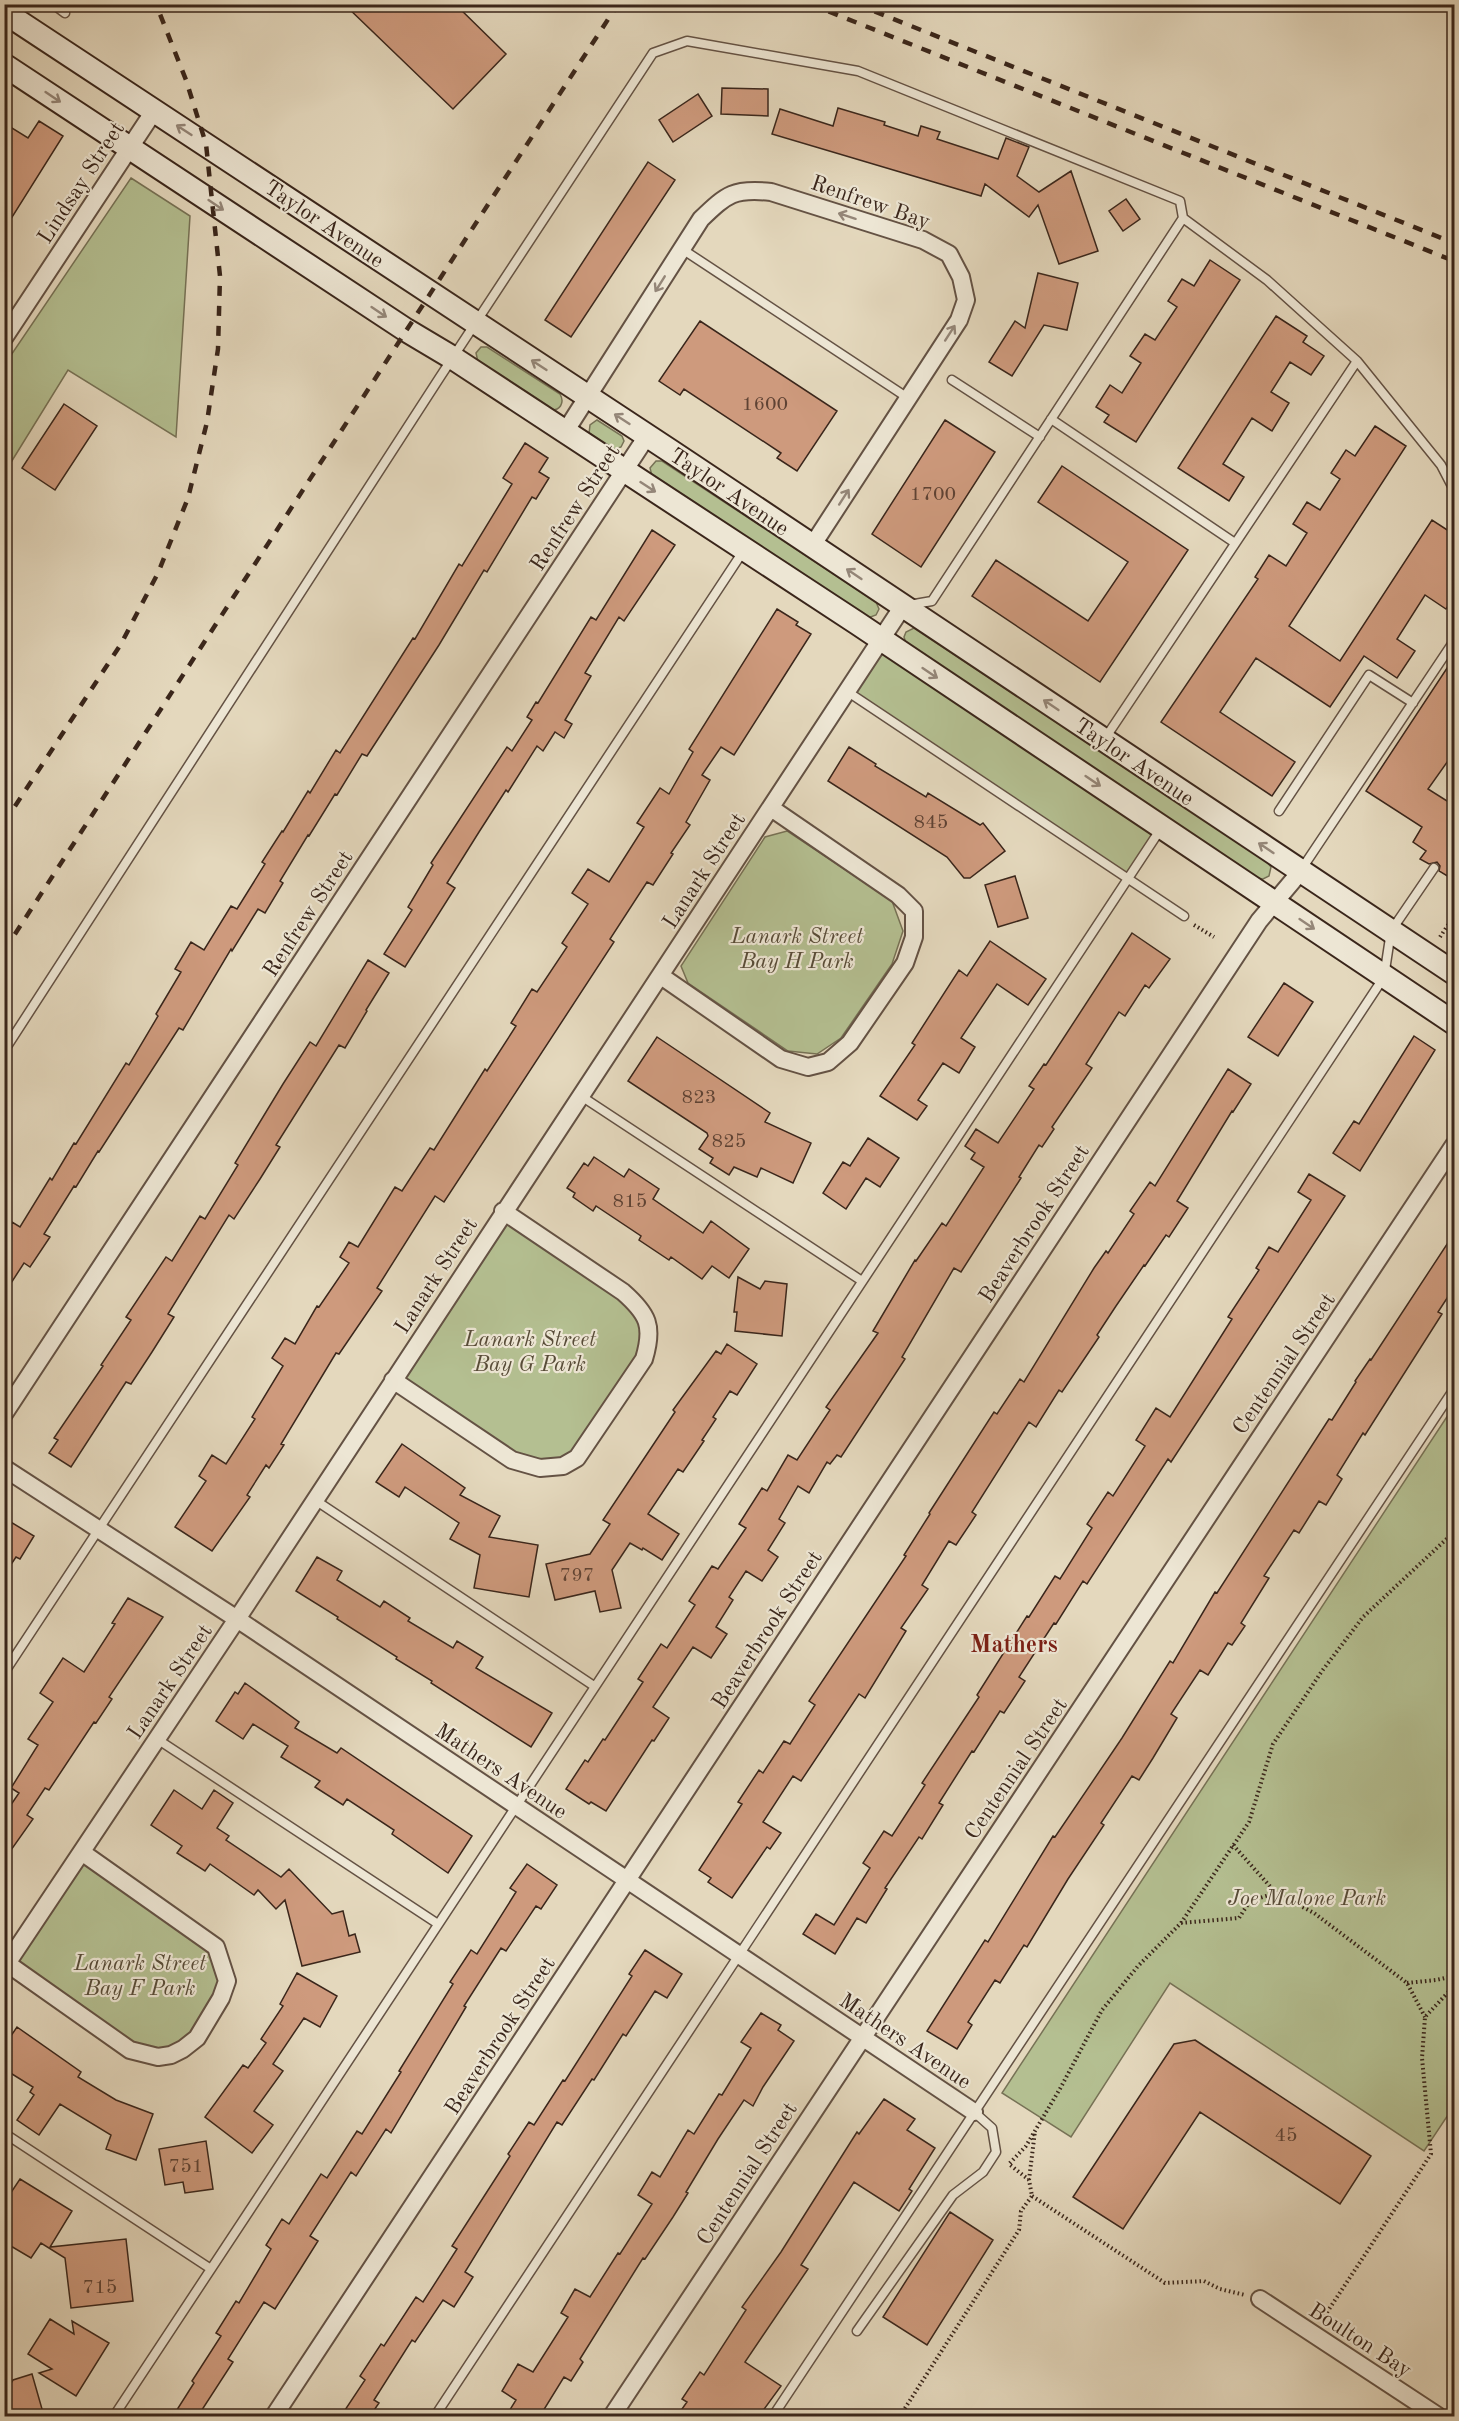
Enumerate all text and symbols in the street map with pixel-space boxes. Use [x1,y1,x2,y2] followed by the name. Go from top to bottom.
[44,91,61,103] one-way arrow
[34,118,129,248] street label: Lindsay Street
[176,124,192,136] one-way arrow
[808,172,933,234] street label: Renfrew Bay
[260,177,388,273] street label: Taylor Avenue
[207,199,224,211] one-way arrow
[838,210,857,221] one-way arrow
[654,275,666,292] one-way arrow
[370,306,386,318] one-way arrow
[944,325,956,342] one-way arrow
[531,358,548,370] one-way arrow
[742,395,788,415] house number: 1600
[614,413,630,425] one-way arrow
[527,441,625,575] street label: Renfrew Street
[665,445,793,541] street label: Taylor Avenue
[639,481,656,493] one-way arrow
[910,485,956,505] house number: 1700
[838,489,850,505] one-way arrow
[846,567,863,579] one-way arrow
[922,667,938,679] one-way arrow
[1043,699,1060,711] one-way arrow
[1070,715,1198,811] street label: Taylor Avenue
[1084,775,1100,787] one-way arrow
[659,809,750,933] street label: Lanark Street
[914,813,948,833] house number: 845
[1258,841,1275,853] one-way arrow
[260,847,358,981] street label: Renfrew Street
[1298,918,1315,930] one-way arrow
[730,926,864,973] park label: Lanark Street Bay H Park
[682,1088,716,1108] house number: 823
[712,1132,746,1152] house number: 825
[976,1141,1094,1307] street label: Beaverbrook Street
[613,1192,647,1212] house number: 815
[391,1214,482,1338] street label: Lanark Street
[1229,1289,1340,1439] street label: Centennial Street
[463,1329,597,1376] park label: Lanark Street Bay G Park
[709,1547,827,1713] street label: Beaverbrook Street
[560,1566,594,1586] house number: 797
[124,1621,217,1744] street label: Lanark Street
[970,1634,1058,1658] district label: Mathers
[961,1694,1072,1844] street label: Centennial Street
[431,1720,571,1824] street label: Mathers Avenue
[1228,1888,1386,1910] park label: Joe Malone Park
[73,1953,207,2000] park label: Lanark Street Bay F Park
[442,1953,560,2119] street label: Beaverbrook Street
[835,1990,975,2094] street label: Mathers Avenue
[693,2099,802,2249] street label: Centennial Street
[1274,2126,1298,2146] house number: 45
[169,2157,203,2177] house number: 751
[83,2278,117,2298] house number: 715
[1305,2299,1416,2382] street label: Boulton Bay

